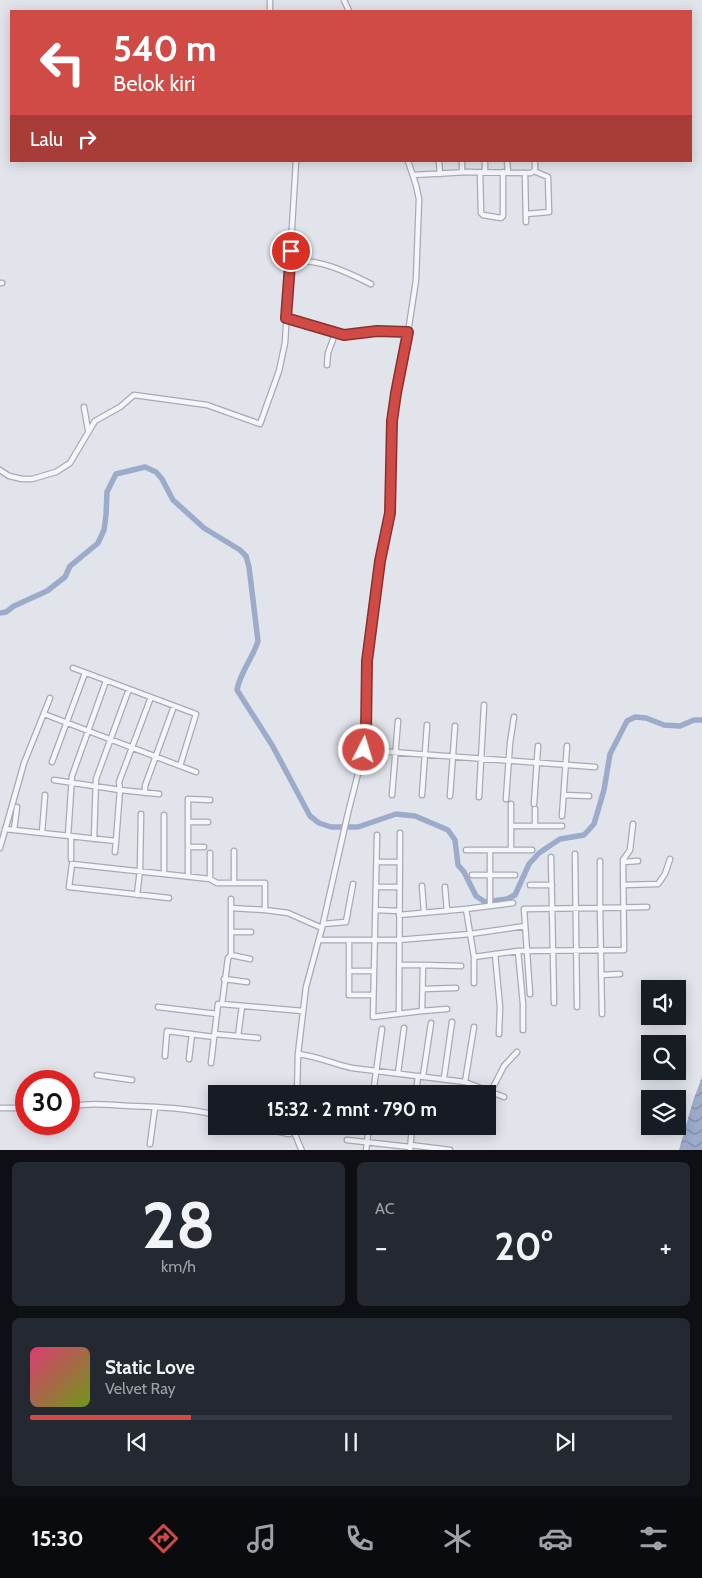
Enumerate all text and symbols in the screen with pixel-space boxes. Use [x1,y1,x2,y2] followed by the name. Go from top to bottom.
[113,27,217,70] text: 540 m
[30,30,95,95] icon: left
[113,70,196,97] text: Belok kiri
[73,125,101,153] icon: right
[30,128,63,151] text: Lalu
[270,230,312,272] pin
[277,237,305,265] icon: arrive
[337,723,389,775] position arrow
[641,980,686,1135] map controls
[641,980,686,1025] button: sound
[641,1035,686,1080] button: search
[15,1070,80,1135] speed limit sign: 30
[641,1090,686,1135] button: layers
[267,1098,437,1121] text: 15:32 · 2 mnt · 790 m
[142,1185,215,1264] text: 28
[375,1199,395,1218] text: AC
[495,1223,552,1270] text: 20°
[375,1230,387,1264] text: −
[660,1230,672,1264] text: +
[161,1257,196,1276] text: km/h
[105,1356,195,1379] text: Static Love
[105,1379,176,1398] text: Velvet Ray
[123,1428,151,1456] icon: previous
[337,1428,365,1456] icon: pause
[551,1428,579,1456] icon: next
[146,1521,181,1556] icon: directions
[244,1521,279,1556] icon: music
[342,1521,377,1556] icon: phone
[440,1521,475,1556] icon: climate
[538,1521,573,1556] icon: car
[636,1521,671,1556] icon: filters
[31,1525,84,1552] text: 15:30

